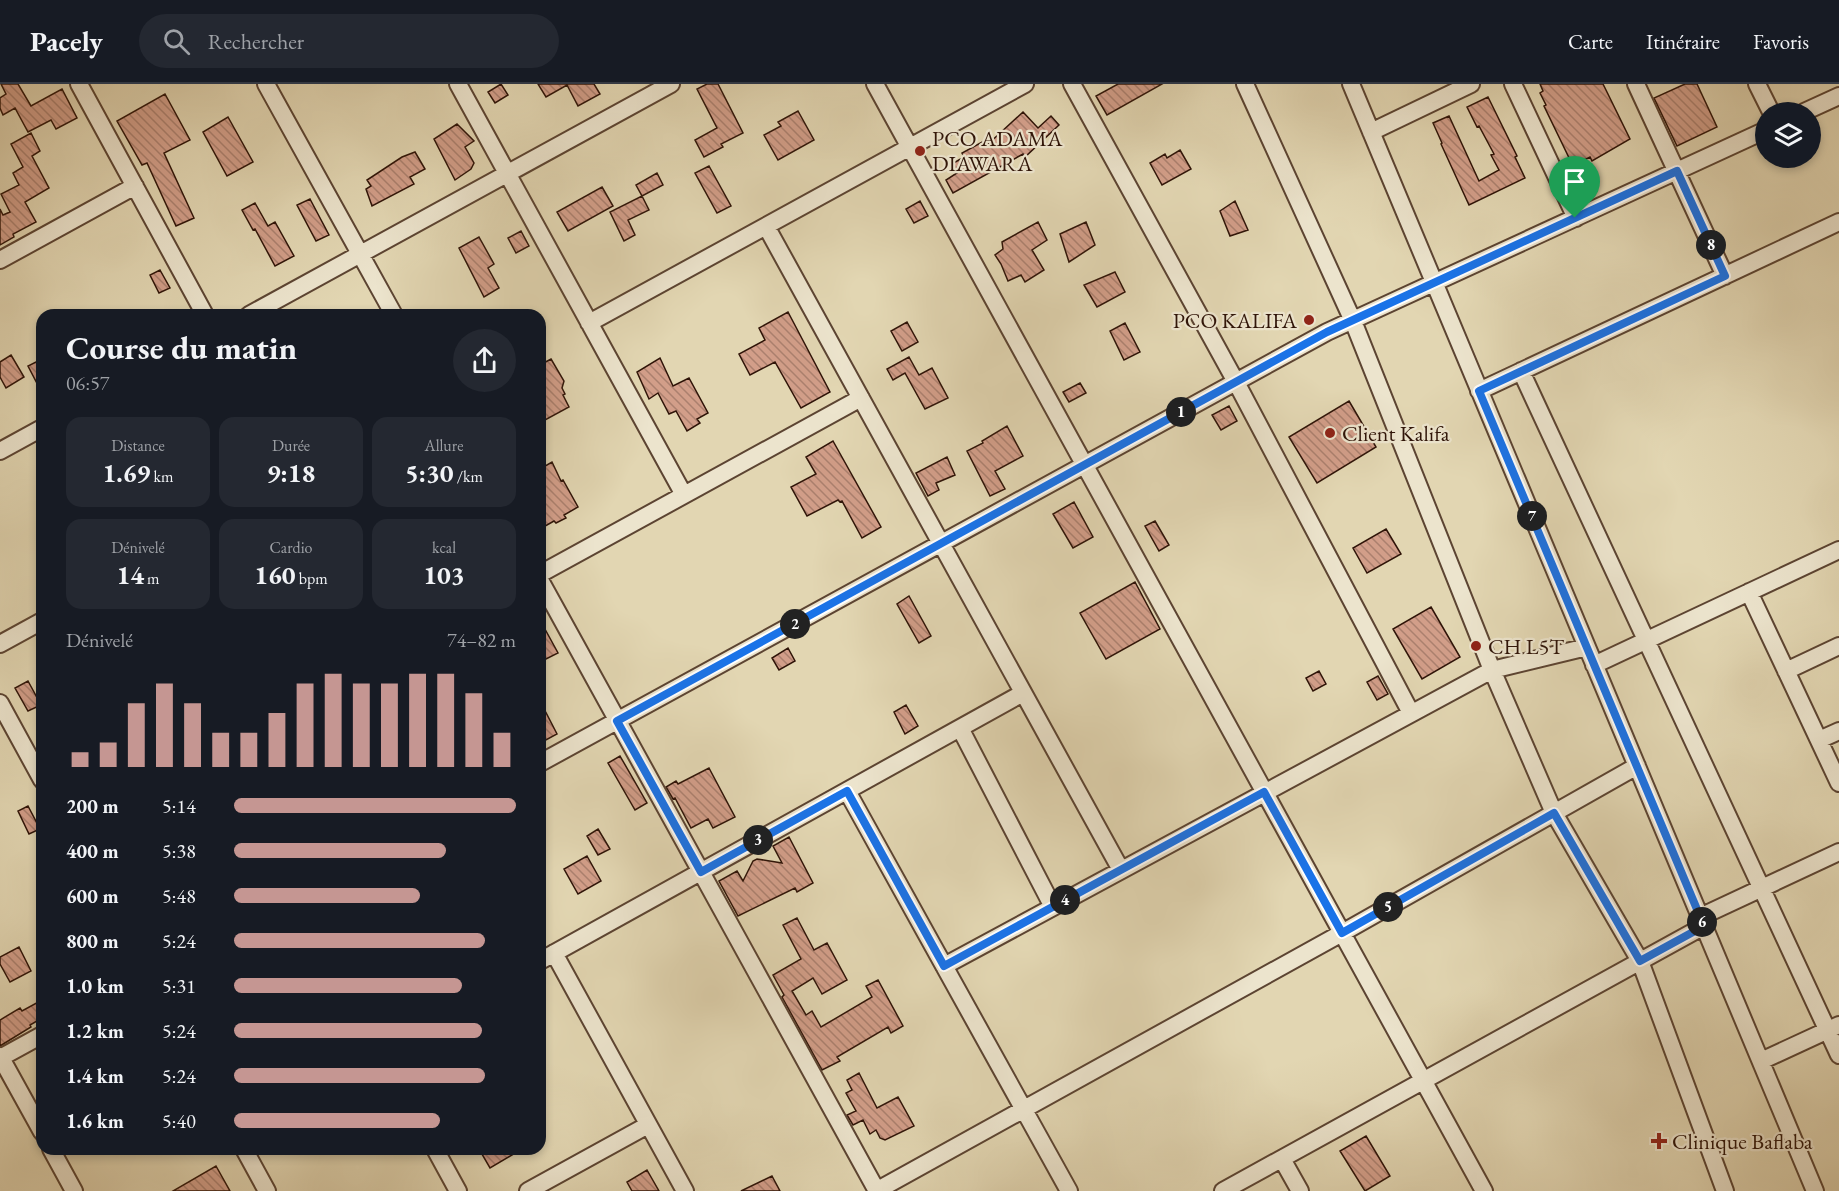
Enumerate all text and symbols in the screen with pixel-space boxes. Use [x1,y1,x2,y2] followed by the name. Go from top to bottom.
[139,14,559,68] search box
[30,23,103,59] text: Pacely
[160,25,193,58] icon: search
[208,27,304,56] text: Rechercher
[1568,28,1613,55] text: Carte
[1646,28,1720,55] text: Itinéraire
[1753,28,1809,55] text: Favoris
[1755,102,1821,168] map controls
[1755,102,1821,168] button: layers
[932,124,1063,178] place label: PCO ADAMA DIAWARA
[913,144,927,158] marker: PCO ADAMA DIAWARA
[1549,156,1600,218] pin
[1558,165,1591,198] icon: arrive
[1696,230,1726,260] pin: 8
[1707,234,1715,255] text: 8
[1173,306,1298,335] place label: PCO KALIFA
[1302,313,1316,327] marker: PCO KALIFA
[66,326,297,369] text: Course du matin
[453,329,516,392] button: share
[66,370,109,396] text: 06:57
[1166,397,1196,427] pin: 1
[1177,401,1185,422] text: 1
[1342,419,1450,448] place label: Client Kalifa
[1323,426,1337,440] marker: Client Kalifa
[111,435,165,456] text: Distance
[272,435,310,456] text: Durée
[425,435,463,456] text: Allure
[103,456,150,490] text: 1.69
[267,456,315,490] text: 9:18
[405,456,454,490] text: 5:30
[150,466,173,487] text: km
[454,466,483,487] text: /km
[1517,501,1547,531] pin: 7
[1528,505,1536,526] text: 7
[111,537,165,558] text: Dénivelé
[269,537,313,558] text: Cardio
[432,537,456,558] text: kcal
[116,558,144,592] text: 14
[254,558,296,592] text: 160
[423,558,465,592] text: 103
[144,568,160,589] text: m
[296,568,328,589] text: bpm
[780,609,810,639] pin: 2
[791,613,799,634] text: 2
[66,627,133,653] text: Dénivelé
[447,627,516,653] text: 74–82 m
[1488,632,1564,661] place label: CH L5T
[1469,639,1483,653] marker: CH L5T
[66,793,119,819] text: 200 m
[162,793,196,819] text: 5:14
[743,825,773,855] pin: 3
[754,829,762,850] text: 3
[66,838,119,864] text: 400 m
[162,838,196,864] text: 5:38
[66,883,119,909] text: 600 m
[162,883,196,909] text: 5:48
[1050,885,1080,915] pin: 4
[1061,889,1069,910] text: 4
[1373,892,1403,922] pin: 5
[1384,896,1392,917] text: 5
[1687,907,1717,937] pin: 6
[1698,911,1706,932] text: 6
[66,928,119,954] text: 800 m
[162,928,196,954] text: 5:24
[66,973,124,999] text: 1.0 km
[162,973,196,999] text: 5:31
[66,1018,124,1044] text: 1.2 km
[162,1018,196,1044] text: 5:24
[66,1063,124,1089] text: 1.4 km
[162,1063,196,1089] text: 5:24
[66,1108,124,1134] text: 1.6 km
[162,1108,196,1134] text: 5:40
[1672,1127,1813,1156] place label: Clinique Baflaba
[1650,1132,1668,1150] marker: Clinique Baflaba

